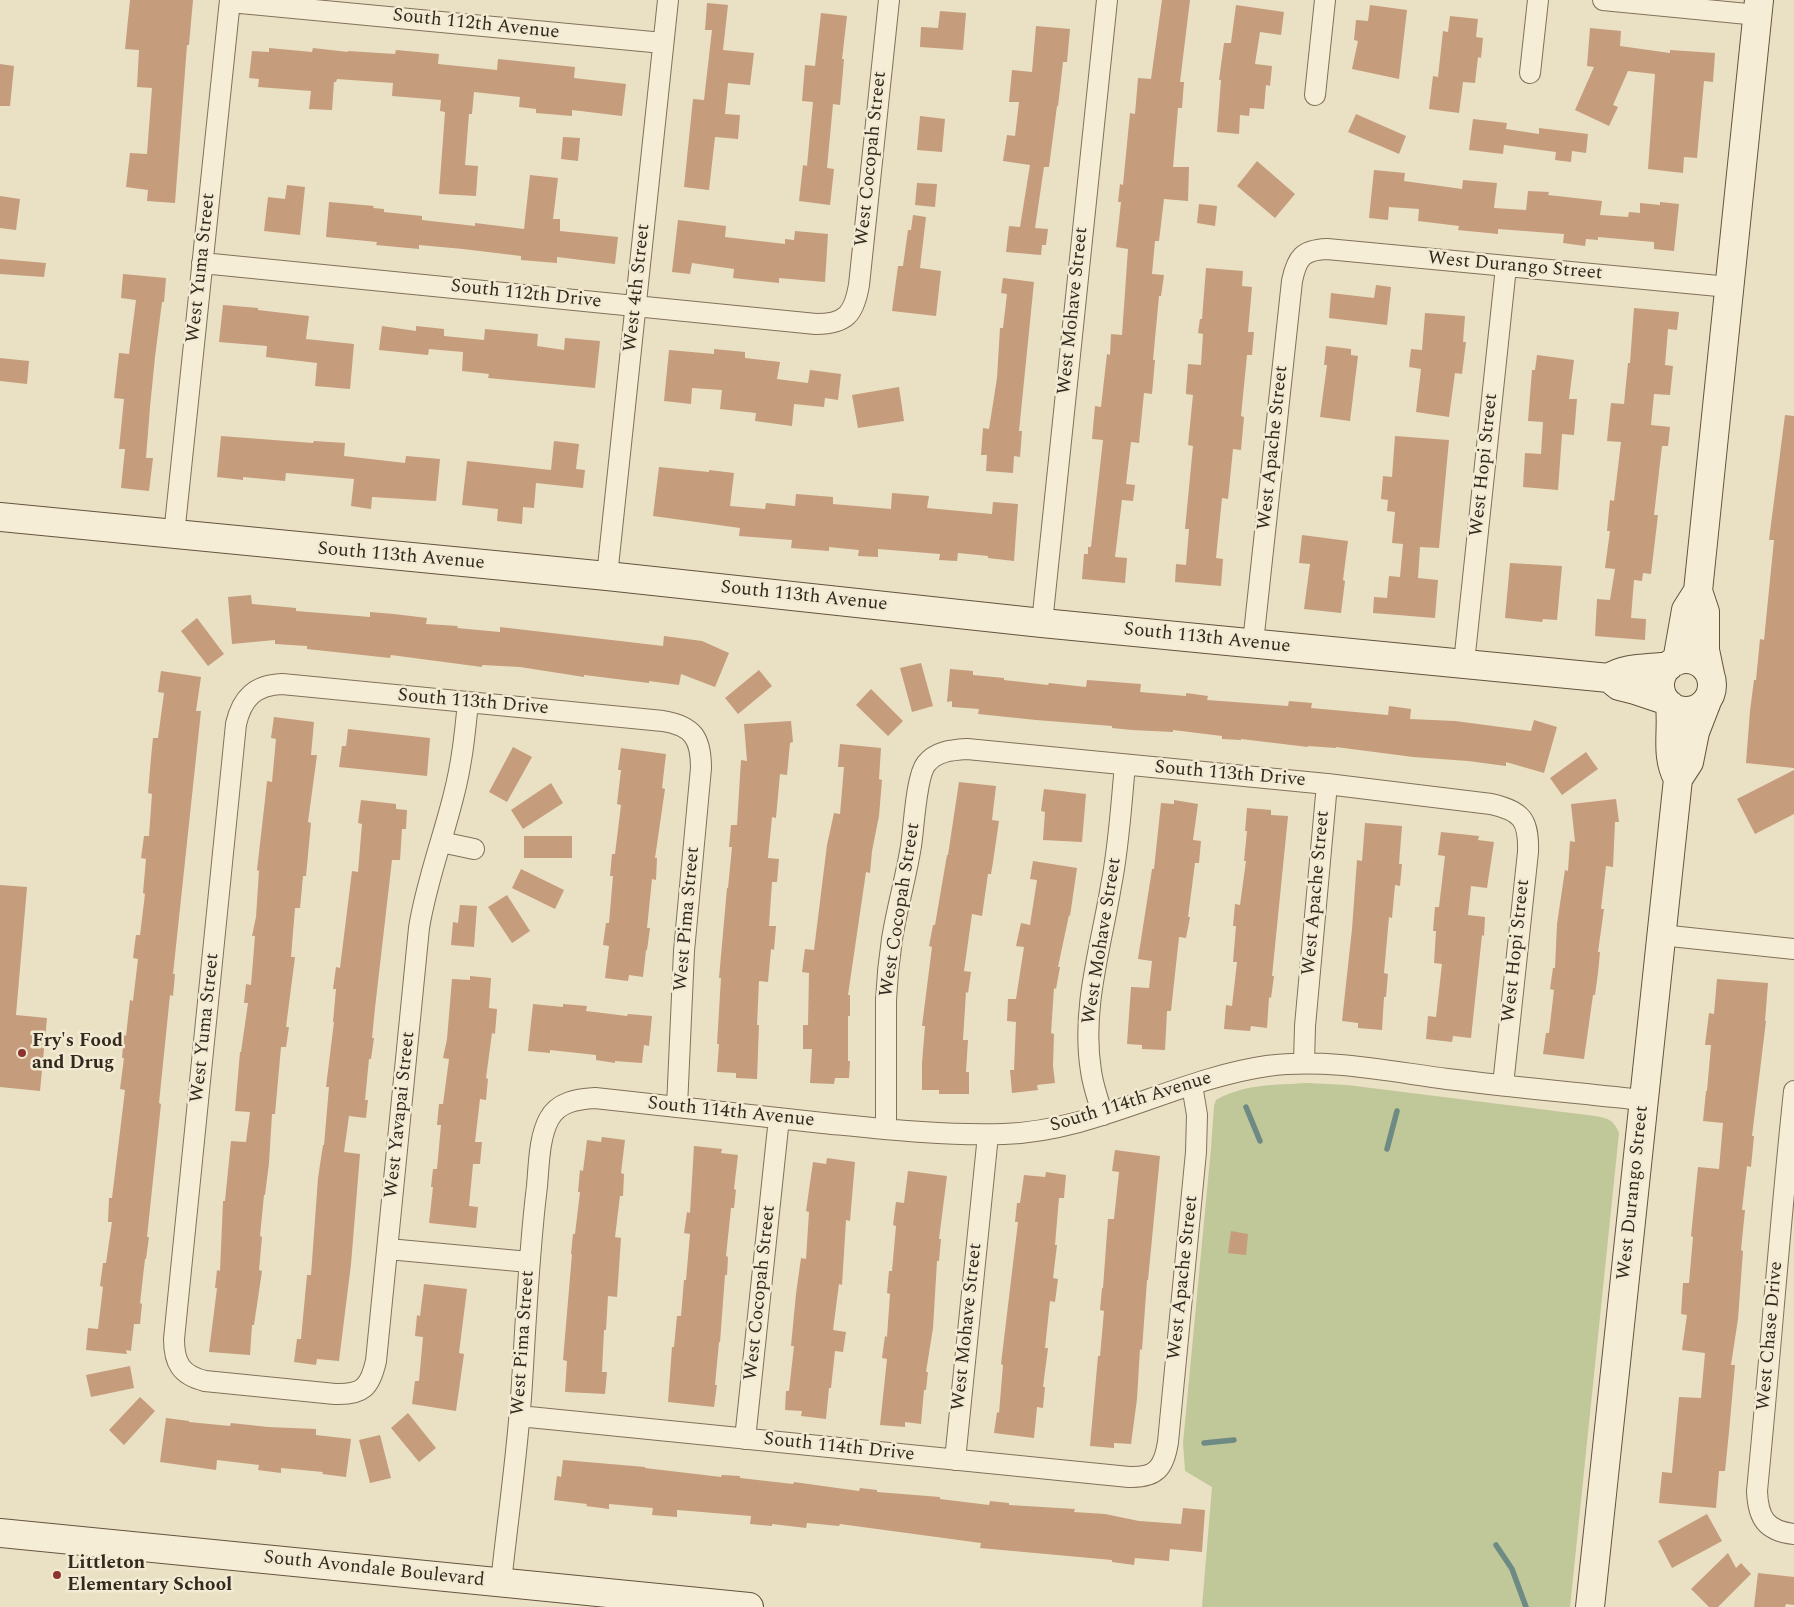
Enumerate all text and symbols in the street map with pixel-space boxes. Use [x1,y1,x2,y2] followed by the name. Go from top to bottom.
[391,5,561,45] street label: South 112th Avenue
[851,70,893,248] street label: West Cocopah Street
[183,192,221,344] street label: West Yuma Street
[620,223,656,353] street label: West 4th Street
[1054,226,1094,396] street label: West Mohave Street
[1427,248,1603,286] street label: West Durango Street
[449,276,603,314] street label: South 112th Drive
[1254,365,1294,531] street label: West Apache Street
[1466,392,1504,538] street label: West Hopi Street
[316,538,486,576] street label: South 113th Avenue
[719,577,889,617] street label: South 113th Avenue
[1122,619,1292,659] street label: South 113th Avenue
[397,685,549,721] street label: South 113th Drive
[1154,757,1306,793] street label: South 113th Drive
[1298,810,1336,976] street label: West Apache Street
[876,821,926,999] street label: West Cocopah Street
[670,846,706,992] street label: West Pima Street
[1079,856,1127,1026] street label: West Mohave Street
[1498,878,1536,1024] street label: West Hopi Street
[187,952,225,1104] street label: West Yuma Street
[381,1030,421,1200] street label: West Yavapai Street
[32,1031,123,1075] place label: Fry's Food and Drug
[16,1047,28,1059] marker: Fry's Food and Drug
[1047,1068,1215,1138] street label: South 114th Avenue
[646,1093,816,1133] street label: South 114th Avenue
[1613,1105,1655,1281] street label: West Durango Street
[1164,1195,1204,1361] street label: West Apache Street
[740,1204,782,1382] street label: West Cocopah Street
[948,1242,988,1412] street label: West Mohave Street
[1753,1260,1789,1412] street label: West Chase Drive
[508,1270,540,1416] street label: West Pima Street
[762,1429,916,1467] street label: South 114th Drive
[262,1547,486,1593] street label: South Avondale Boulevard
[67,1553,232,1597] place label: Littleton Elementary School
[51,1569,63,1581] marker: Littleton Elementary School

